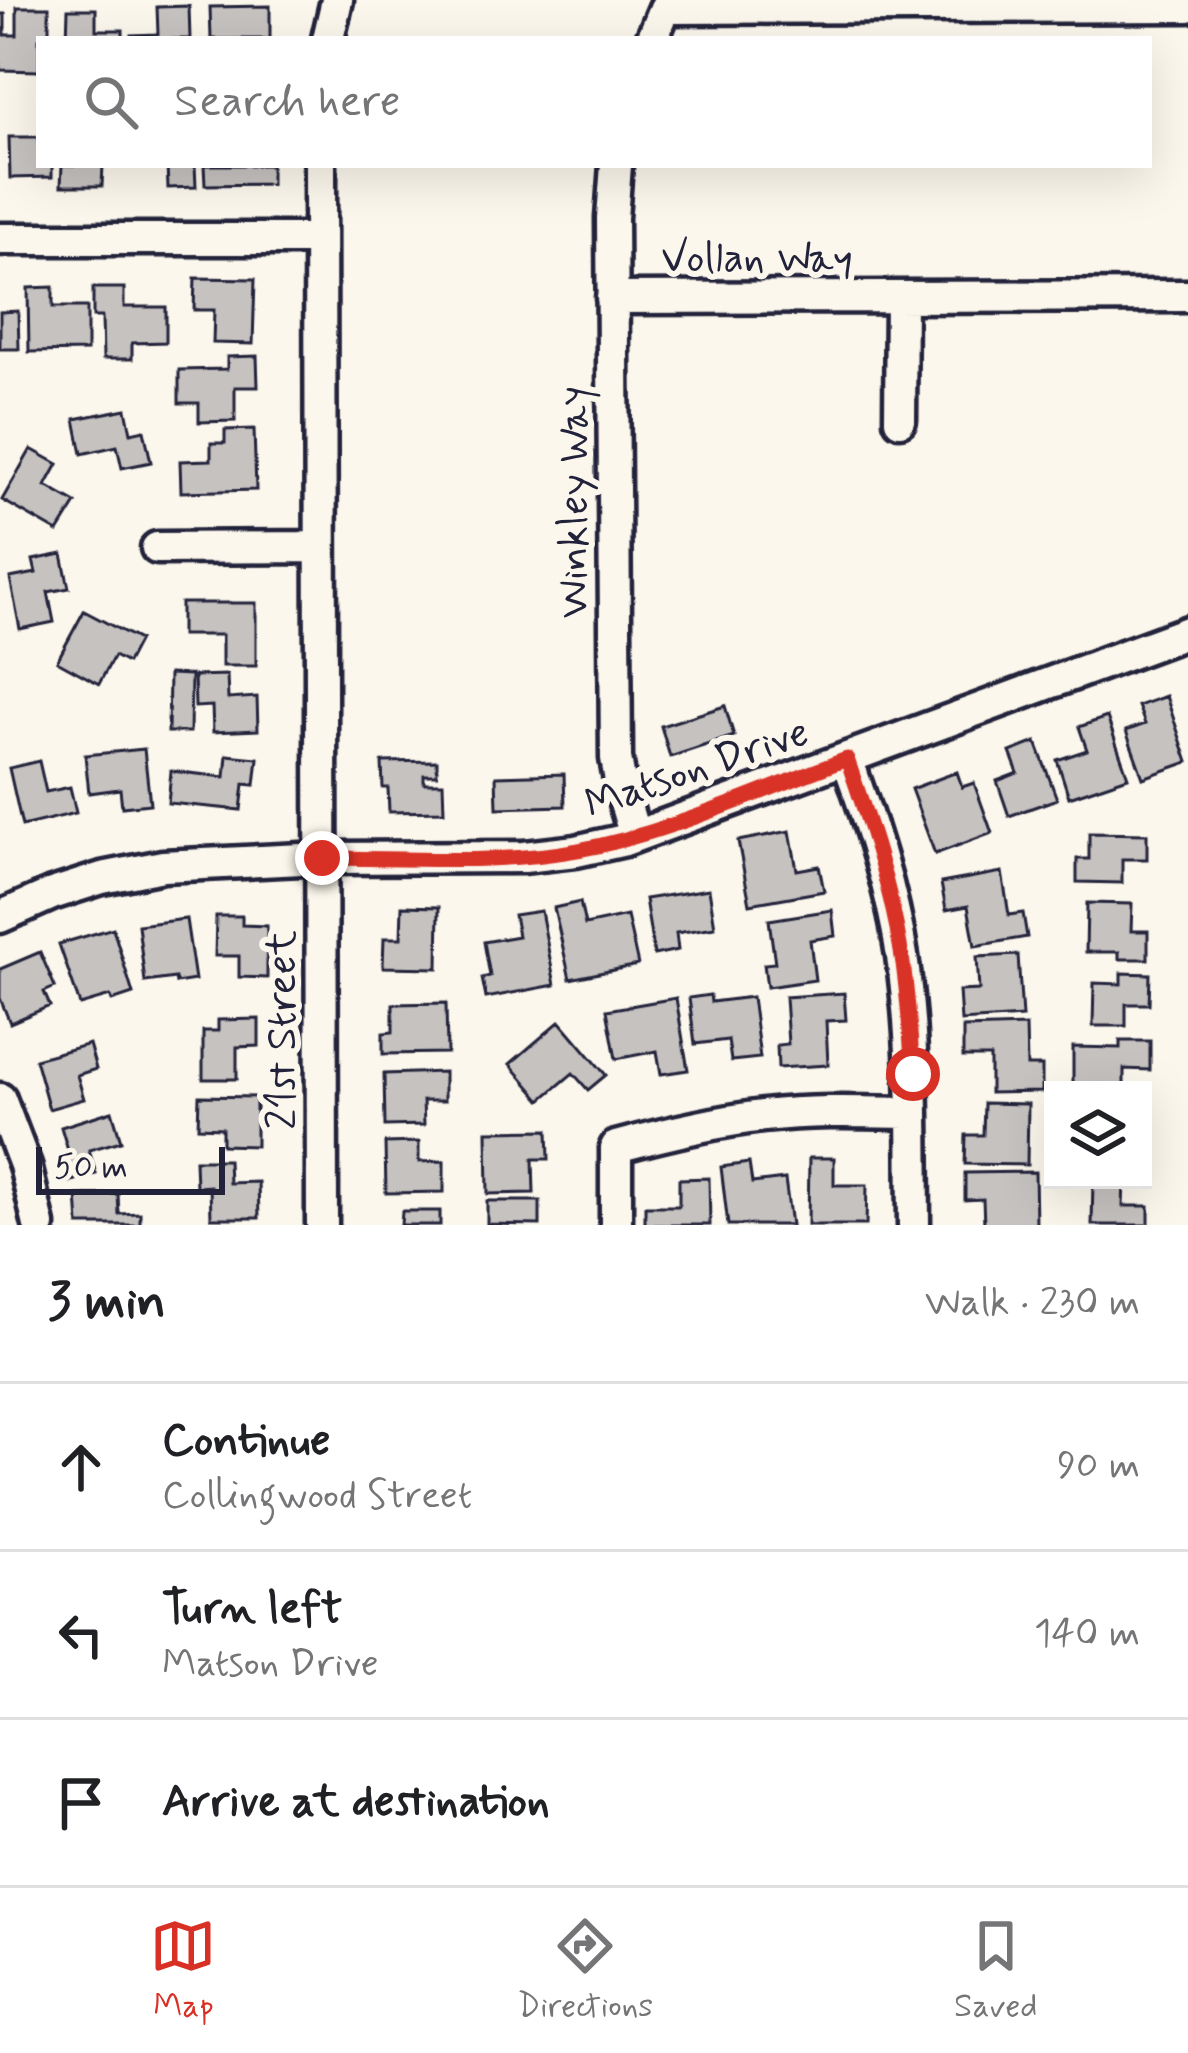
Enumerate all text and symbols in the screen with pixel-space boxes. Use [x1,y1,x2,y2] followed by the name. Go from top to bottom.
[36,36,1152,168] search box
[78,69,144,135] icon: search
[174,73,401,132] text: Search here
[661,232,853,287] street label: Vollan Way
[548,386,603,618] street label: Winkley Way
[578,705,816,833] street label: Matson Drive
[295,831,349,885] route end
[256,930,311,1130] street label: 21st Street
[886,1047,940,1101] route start
[1044,1081,1152,1189] map controls
[1044,1081,1152,1189] button: layers
[36,1141,225,1194] scale bar
[54,1146,128,1190] text: 50 m
[48,1270,166,1336] text: 3 min
[925,1278,1140,1329] text: Walk · 230 m
[162,1412,330,1471] text: Continue
[48,1434,114,1500] icon: ahead
[1057,1441,1140,1492] text: 90 m
[162,1471,472,1522] text: Collingwood Street
[162,1580,342,1639] text: Turn left
[48,1602,114,1668] icon: left
[1034,1609,1140,1660] text: 140 m
[162,1639,379,1690] text: Matson Drive
[48,1770,114,1836] icon: arrive
[162,1773,550,1832] text: Arrive at destination
[150,1913,216,2029] tab: Map
[517,1913,653,2029] tab: Directions
[954,1913,1038,2029] tab: Saved

